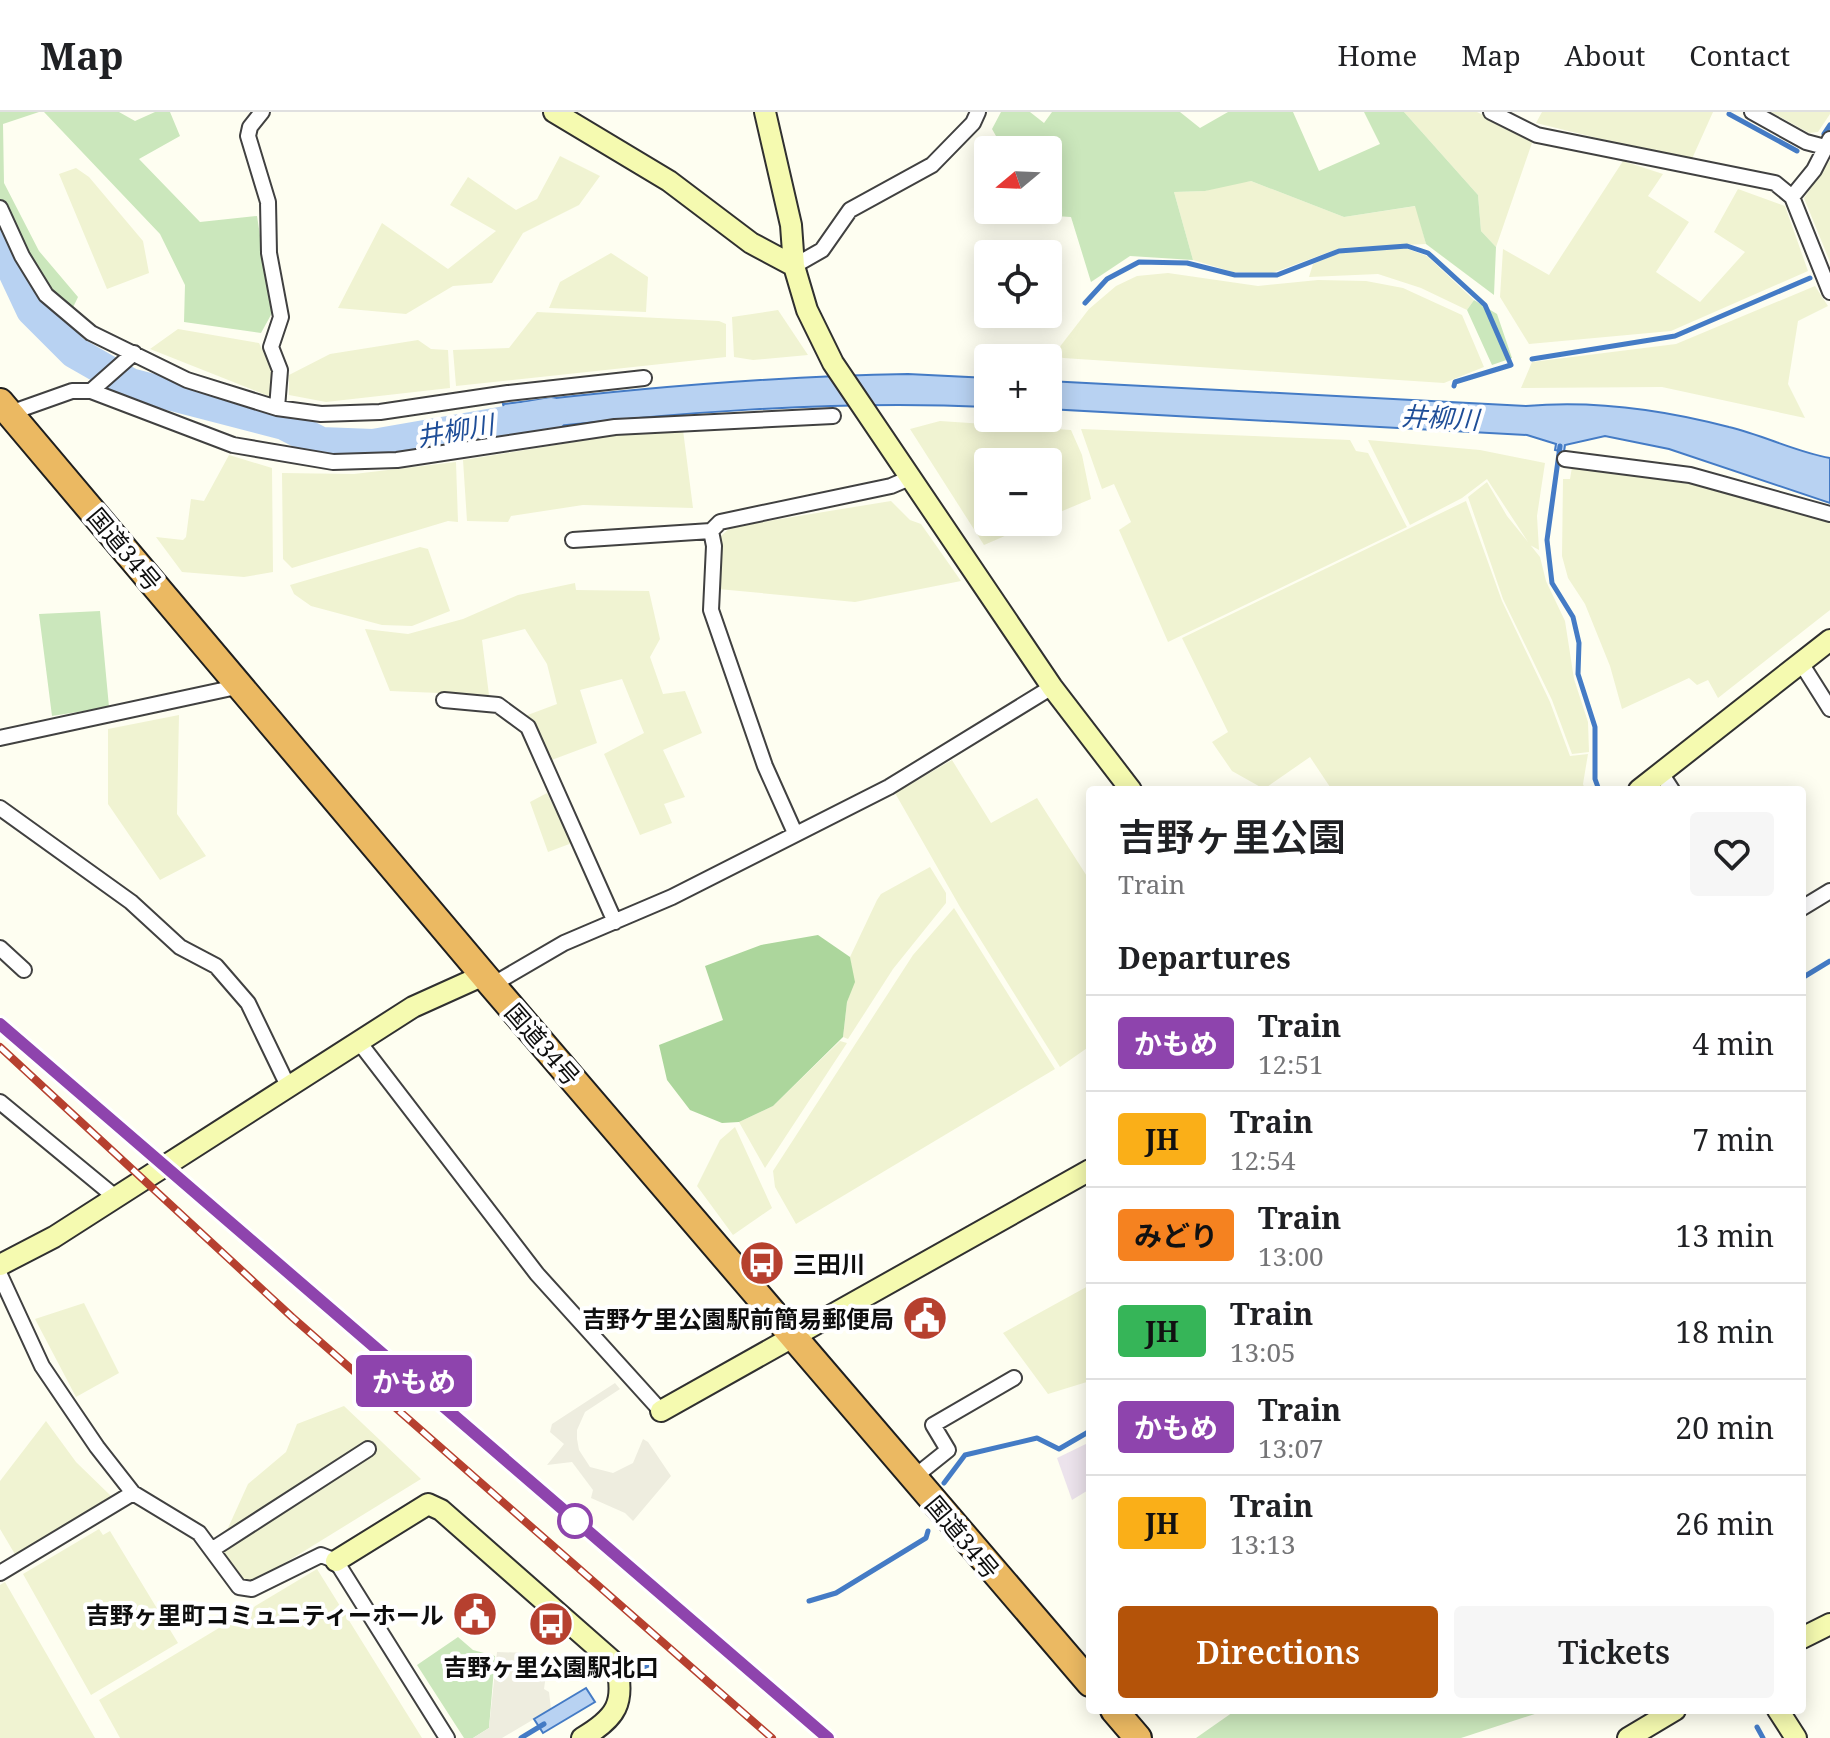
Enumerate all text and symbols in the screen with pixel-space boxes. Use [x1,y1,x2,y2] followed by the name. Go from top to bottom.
[40,29,124,81] text: Map
[1338,36,1417,74] text: Home
[1461,36,1521,74] text: Map
[1565,36,1645,74] text: About
[1689,36,1790,74] text: Contact
[974,136,1062,224] north arrow
[974,136,1062,536] map controls
[974,240,1062,328] button: locate
[974,344,1062,432] button: +
[1400,397,1483,437] water label: 井柳川
[413,405,499,455] water label: 井柳川
[974,448,1062,536] button: −
[81,501,169,597] street label: 国道34号
[1118,810,1346,862] text: 吉野ヶ里公園
[1690,812,1774,896] button: heart
[1118,866,1185,902] text: Train
[1118,937,1291,978] text: Departures
[498,996,588,1092] street label: 国道34号
[1258,1005,1341,1046] text: Train
[1692,1023,1774,1064] text: 4 min
[1134,1024,1218,1062] text: かもめ
[1258,1046,1324,1082] text: 12:51
[1230,1101,1313,1142] text: Train
[1692,1119,1774,1160] text: 7 min
[1145,1120,1179,1158] text: JH
[1230,1142,1296,1178] text: 12:54
[1258,1197,1341,1238] text: Train
[1675,1215,1774,1256] text: 13 min
[1134,1216,1218,1254] text: みどり
[1258,1238,1324,1274] text: 13:00
[738,1239,786,1287] bus stop icon: 三田川
[793,1247,865,1280] place label: 三田川
[1230,1293,1313,1334] text: Train
[901,1294,949,1342] public building icon: 吉野ケ里公園駅前簡易郵便局
[582,1302,894,1335] place label: 吉野ケ里公園駅前簡易郵便局
[1675,1311,1774,1352] text: 18 min
[1145,1312,1179,1350] text: JH
[1230,1334,1296,1370] text: 13:05
[368,1355,460,1407] line badge: かもめ
[372,1362,456,1400] text: かもめ
[1258,1389,1341,1430] text: Train
[1675,1407,1774,1448] text: 20 min
[1134,1408,1218,1446] text: かもめ
[1258,1430,1324,1466] text: 13:07
[1230,1485,1313,1526] text: Train
[919,1489,1007,1585] street label: 国道34号
[1675,1503,1774,1544] text: 26 min
[558,1504,592,1538] unlabelled marker
[1145,1504,1179,1542] text: JH
[1230,1526,1296,1562] text: 13:13
[451,1590,499,1638] public building icon: 吉野ヶ里町コミュニティーホール
[85,1598,444,1631] place label: 吉野ヶ里町コミュニティーホール
[527,1600,575,1648] bus stop icon: 吉野ヶ里公園駅北口
[1118,1606,1438,1698] button: Directions
[1454,1606,1774,1698] button: Tickets
[443,1650,659,1683] place label: 吉野ヶ里公園駅北口

